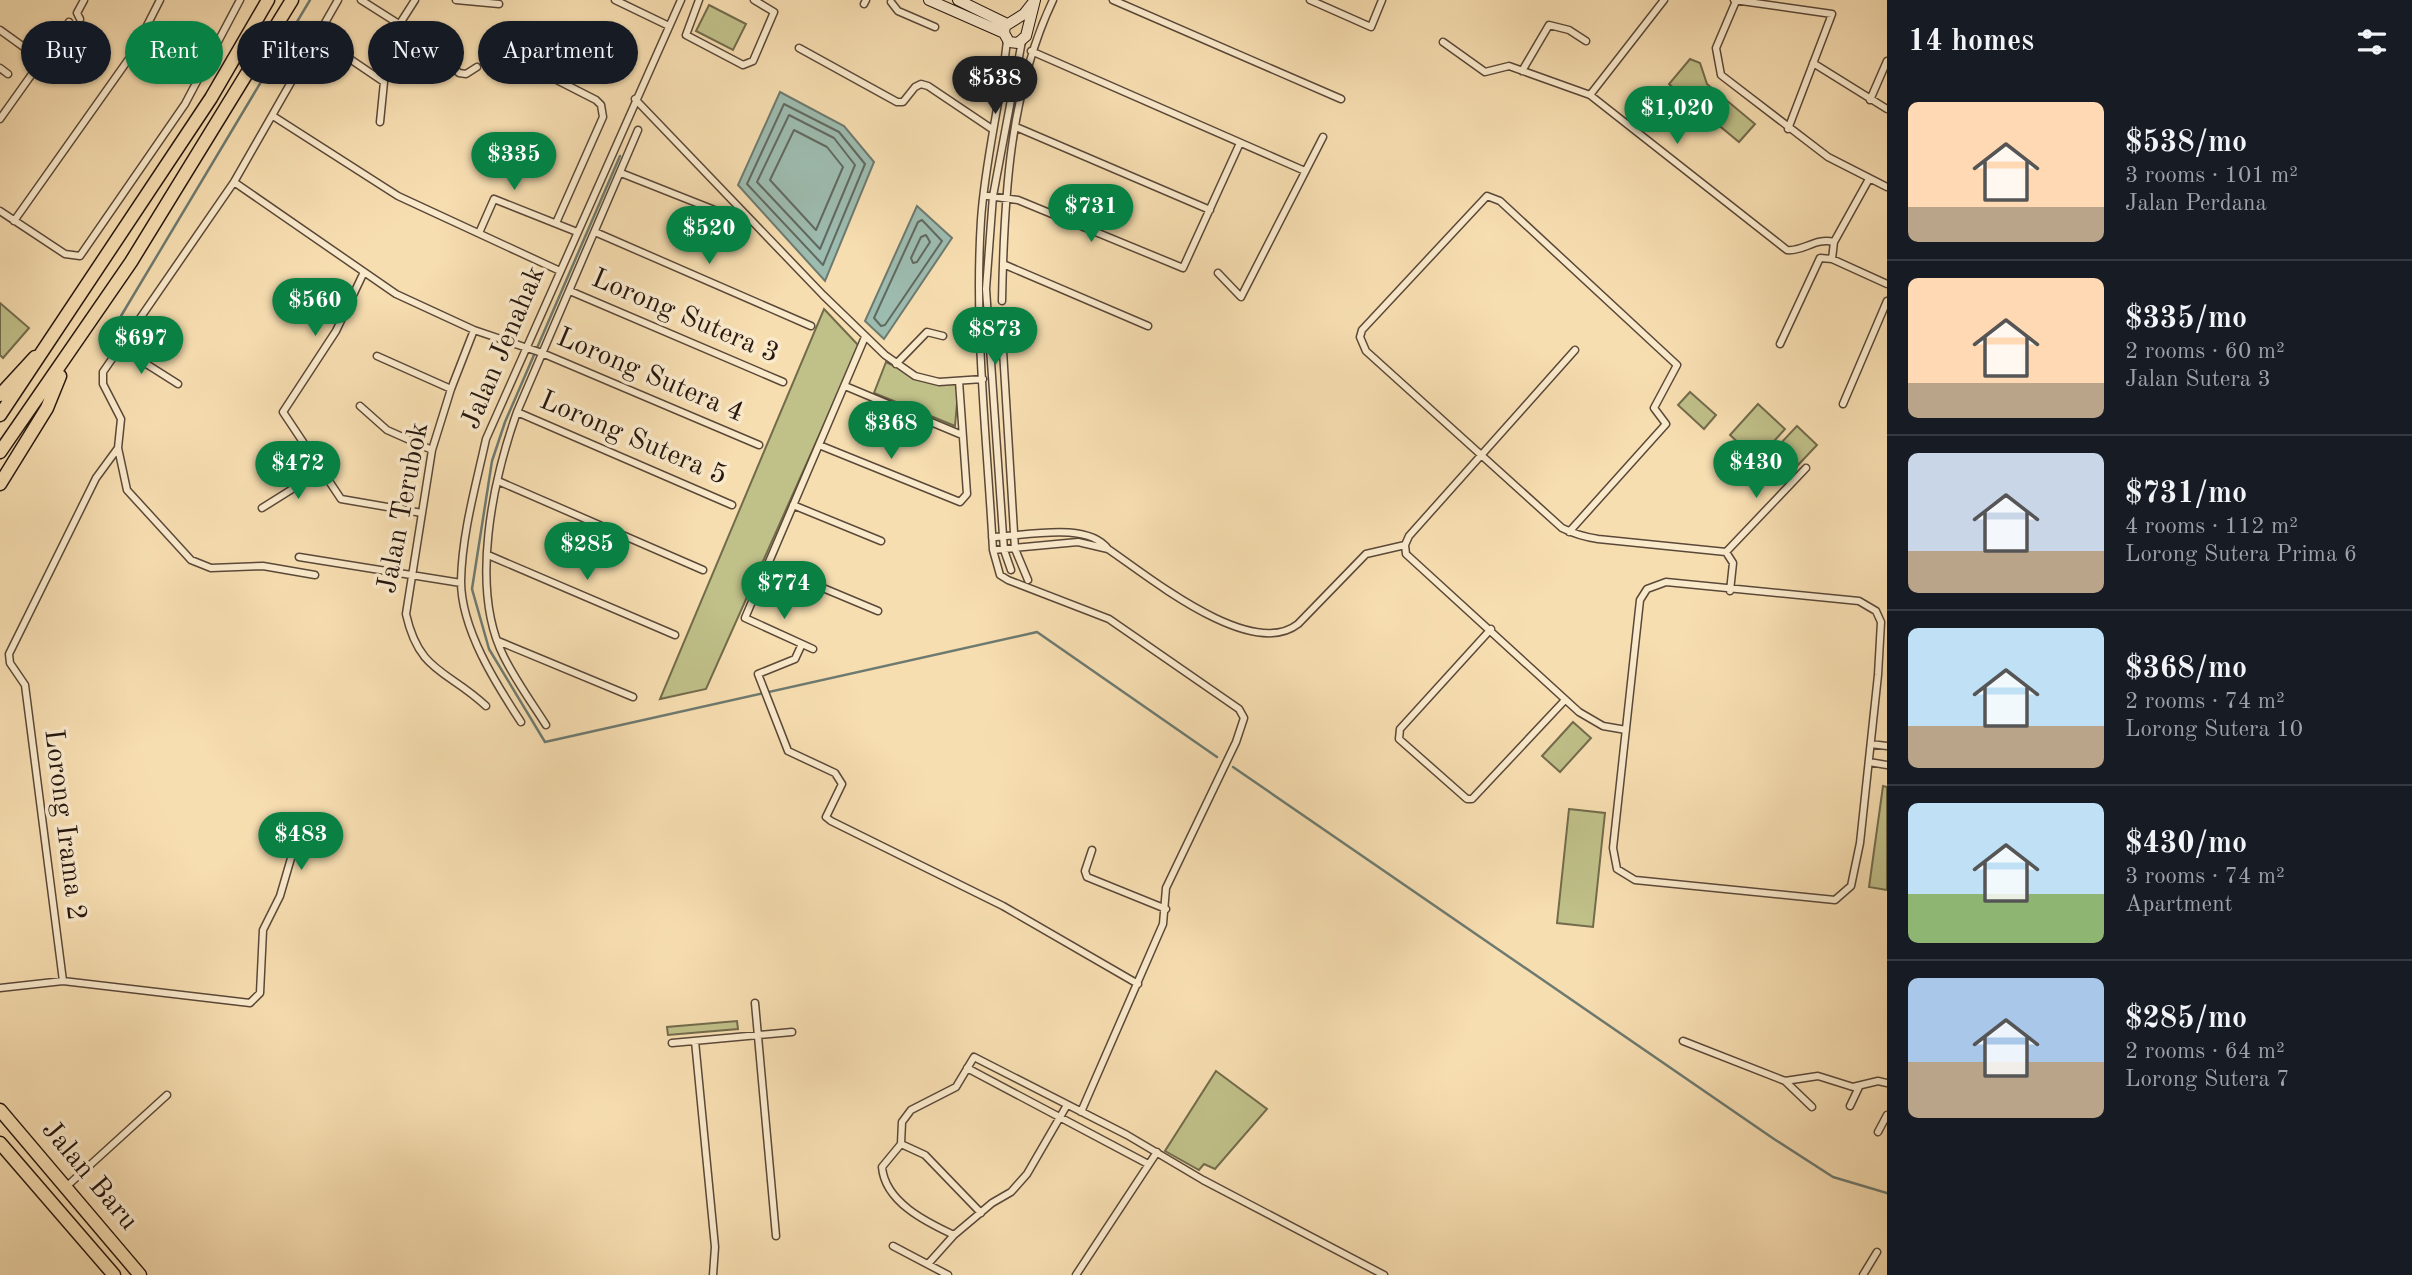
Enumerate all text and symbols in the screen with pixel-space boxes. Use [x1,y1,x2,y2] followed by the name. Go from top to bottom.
[21,21,111,84] chip: Buy
[125,21,223,84] chip: Rent
[237,21,354,84] chip: Filters
[368,21,464,84] chip: New
[478,21,638,84] chip: Apartment
[2353,23,2391,61] icon: filters
[1908,27,2034,57] text: 14 homes
[954,57,1036,116] pin: $538
[968,67,1022,90] text: $538
[1620,86,1734,146] pin: $1,020
[1640,97,1714,120] text: $1,020
[2125,128,2247,158] text: $538/mo
[1964,130,2048,214] icon: home
[473,132,555,192] pin: $335
[487,143,541,166] text: $335
[2125,164,2298,187] text: 3 rooms · 101 m²
[1050,184,1132,244] pin: $731
[2125,192,2267,215] text: Jalan Perdana
[1064,195,1118,218] text: $731
[668,206,750,266] pin: $520
[682,217,736,240] text: $520
[457,262,551,434] street label: Jalan Jenahak
[587,265,783,369] street label: Lorong Sutera 3
[274,278,356,338] pin: $560
[288,289,342,312] text: $560
[2125,304,2247,334] text: $335/mo
[1964,306,2048,390] icon: home
[954,308,1036,367] pin: $873
[100,316,182,376] pin: $697
[968,318,1022,341] text: $873
[552,324,748,428] street label: Lorong Sutera 4
[114,327,168,350] text: $697
[2125,340,2285,363] text: 2 rooms · 60 m²
[2125,368,2271,391] text: Jalan Sutera 3
[535,387,731,491] street label: Lorong Sutera 5
[850,402,932,461] pin: $368
[864,412,918,435] text: $368
[374,420,434,596] street label: Jalan Terubok
[1715,440,1797,500] pin: $430
[257,442,339,501] pin: $472
[1729,451,1783,474] text: $430
[271,452,325,475] text: $472
[2125,479,2247,509] text: $731/mo
[1964,481,2048,565] icon: home
[2125,515,2298,538] text: 4 rooms · 112 m²
[546,522,628,582] pin: $285
[560,533,614,556] text: $285
[2125,543,2357,566] text: Lorong Sutera Prima 6
[743,562,825,621] pin: $774
[757,572,811,595] text: $774
[2125,654,2247,684] text: $368/mo
[1964,656,2048,740] icon: home
[2125,690,2285,713] text: 2 rooms · 74 m²
[2125,718,2303,741] text: Lorong Sutera 10
[38,728,90,922] street label: Lorong Irama 2
[260,812,342,872] pin: $483
[274,823,328,846] text: $483
[2125,829,2247,859] text: $430/mo
[1964,831,2048,915] icon: home
[2125,865,2285,888] text: 3 rooms · 74 m²
[2125,893,2233,916] text: Apartment
[2125,1004,2247,1034] text: $285/mo
[1964,1006,2048,1090] icon: home
[2125,1040,2285,1063] text: 2 rooms · 64 m²
[2125,1068,2290,1091] text: Lorong Sutera 7
[36,1116,142,1236] street label: Jalan Baru

